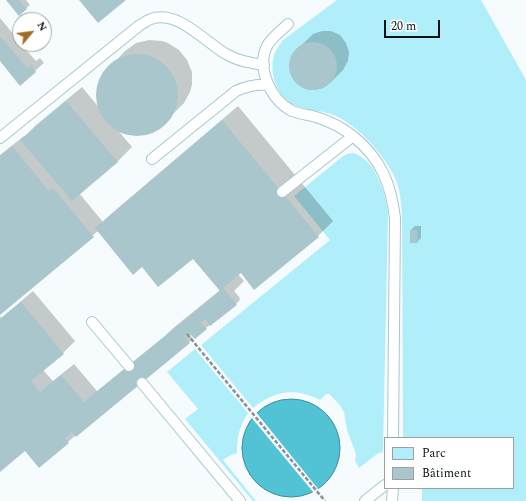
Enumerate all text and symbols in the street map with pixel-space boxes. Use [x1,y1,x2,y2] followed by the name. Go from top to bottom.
[12,12,52,52] north arrow
[386,12,442,38] scale bar
[391,17,416,36] text: 20 m
[32,18,52,34] text: N
[384,437,514,489] legend
[422,444,446,463] text: Parc
[422,464,471,483] text: Bâtiment

